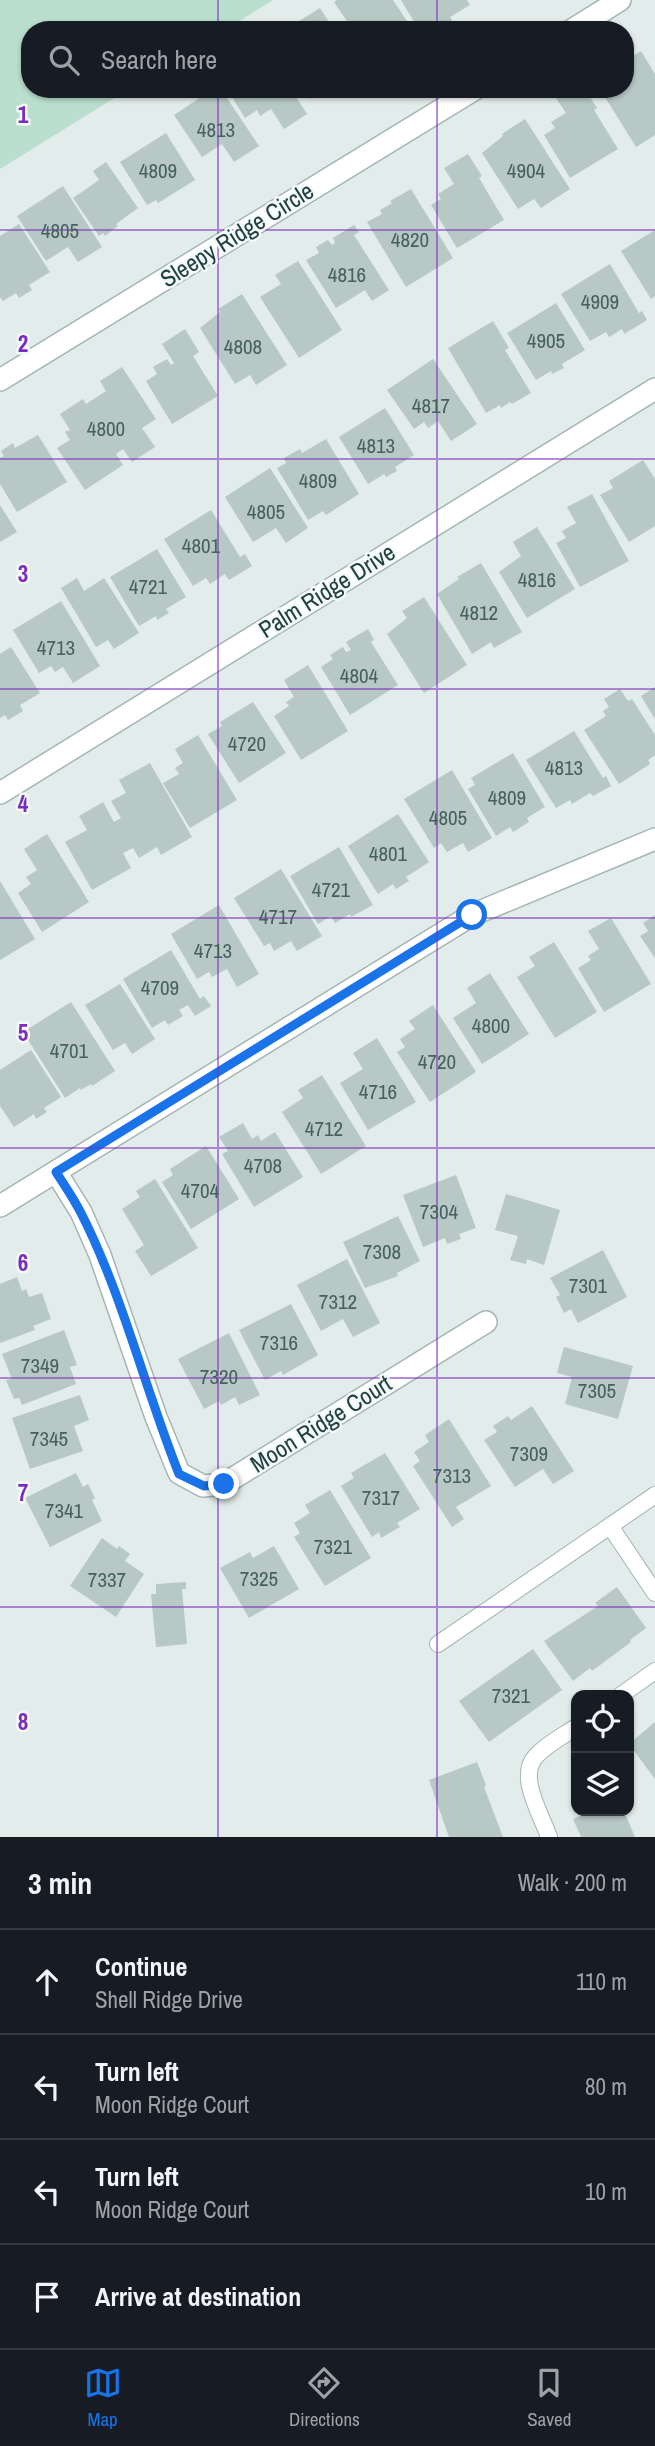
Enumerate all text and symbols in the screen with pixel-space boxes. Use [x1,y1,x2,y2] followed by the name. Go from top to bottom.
[21,21,634,98] search box
[45,41,83,79] icon: search
[101,42,217,77] text: Search here
[18,99,29,130] text: 1
[197,115,235,144] house number: 4813
[139,156,177,185] house number: 4809
[507,156,546,185] house number: 4904
[154,174,319,294] street label: Sleepy Ridge Circle
[41,216,79,245] house number: 4805
[391,225,429,254] house number: 4820
[328,260,366,289] house number: 4816
[581,287,619,316] house number: 4909
[527,326,565,355] house number: 4905
[18,328,28,359] text: 2
[224,332,262,361] house number: 4808
[412,391,450,420] house number: 4817
[87,414,125,443] house number: 4800
[357,431,395,460] house number: 4813
[299,466,337,495] house number: 4809
[247,497,285,526] house number: 4805
[182,531,221,560] house number: 4801
[252,535,401,645] street label: Palm Ridge Drive
[18,558,28,589] text: 3
[518,565,556,594] house number: 4816
[129,572,168,601] house number: 4721
[460,598,498,627] house number: 4812
[37,633,75,662] house number: 4713
[340,661,379,690] house number: 4804
[228,729,266,758] house number: 4720
[545,753,583,782] house number: 4813
[488,783,526,812] house number: 4809
[18,788,29,819] text: 4
[429,803,467,832] house number: 4805
[369,839,408,868] house number: 4801
[312,875,351,904] house number: 4721
[456,899,487,930] route start
[259,902,297,931] house number: 4717
[194,936,232,965] house number: 4713
[141,973,179,1002] house number: 4709
[472,1011,510,1040] house number: 4800
[18,1017,28,1048] text: 5
[50,1036,89,1065] house number: 4701
[418,1047,456,1076] house number: 4720
[359,1077,397,1106] house number: 4716
[305,1114,343,1143] house number: 4712
[244,1151,282,1180] house number: 4708
[181,1176,220,1205] house number: 4704
[420,1197,459,1226] house number: 7304
[363,1237,401,1266] house number: 7308
[18,1247,28,1278] text: 6
[569,1271,608,1300] house number: 7301
[319,1287,357,1316] house number: 7312
[260,1328,298,1357] house number: 7316
[21,1351,59,1380] house number: 7349
[200,1362,238,1391] house number: 7320
[244,1367,398,1479] street label: Moon Ridge Court
[578,1376,616,1405] house number: 7305
[30,1424,68,1453] house number: 7345
[510,1439,548,1468] house number: 7309
[433,1461,471,1490] house number: 7313
[208,1468,239,1499] route end
[18,1477,28,1508] text: 7
[362,1483,400,1512] house number: 7317
[45,1496,84,1525] house number: 7341
[314,1532,353,1561] house number: 7321
[240,1564,278,1593] house number: 7325
[88,1565,126,1594] house number: 7337
[492,1681,531,1710] house number: 7321
[571,1690,634,1816] map controls
[571,1690,634,1753] button: locate
[18,1706,28,1737] text: 8
[571,1753,634,1816] button: layers
[28,1863,92,1903] text: 3 min
[518,1867,627,1898] text: Walk · 200 m
[95,1949,187,1984] text: Continue
[28,1963,66,2001] icon: ahead
[576,1966,627,1997] text: 110 m
[95,1984,243,2015] text: Shell Ridge Drive
[95,2054,179,2089] text: Turn left
[28,2068,66,2106] icon: left
[585,2071,627,2102] text: 80 m
[95,2089,249,2120] text: Moon Ridge Court
[95,2159,179,2194] text: Turn left
[28,2173,66,2211] icon: left
[585,2176,627,2207] text: 10 m
[95,2194,249,2225] text: Moon Ridge Court
[28,2278,66,2316] icon: arrive
[95,2279,301,2314] text: Arrive at destination
[84,2364,122,2432] tab: Map
[289,2364,360,2432] tab: Directions
[527,2364,571,2432] tab: Saved

